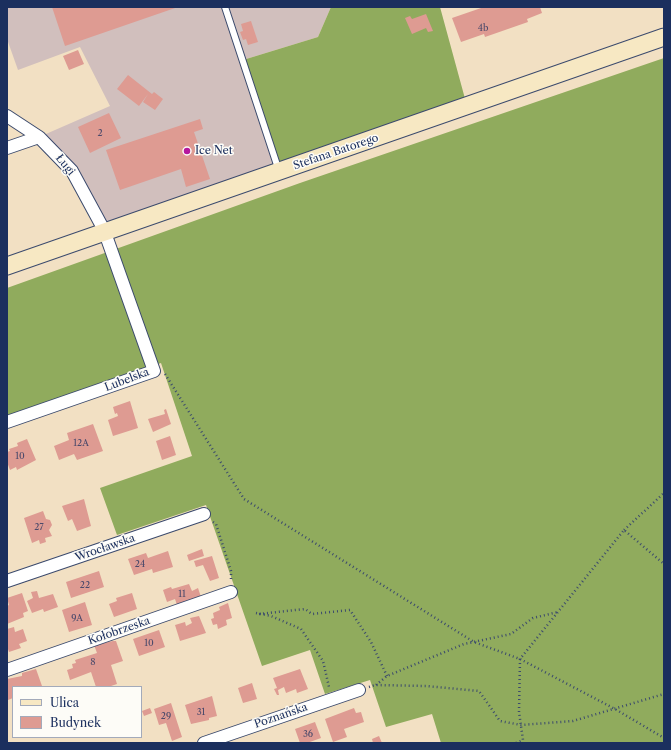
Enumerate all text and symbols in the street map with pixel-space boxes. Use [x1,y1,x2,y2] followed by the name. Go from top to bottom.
[478,23,488,33] house number: 4b
[97,128,103,138] house number: 2
[292,131,380,173] street label: Stefana Batorego
[195,144,233,158] place label: Ice Net
[182,146,192,156] marker: Ice Net
[53,152,77,178] street label: Ługi
[103,365,151,395] street label: Lubelska
[73,438,89,448] house number: 12A
[15,451,25,461] house number: 10
[34,522,44,532] house number: 27
[73,532,137,564] street label: Wrocławska
[135,559,145,569] house number: 24
[80,580,90,590] house number: 22
[178,589,186,599] house number: 11
[71,613,83,623] house number: 9A
[86,614,152,648] street label: Kołobrzeska
[144,638,154,648] house number: 10
[90,657,96,667] house number: 8
[12,686,142,738] legend
[50,695,79,710] text: Ulica
[253,701,309,731] street label: Poznańska
[197,707,205,717] house number: 31
[161,711,171,721] house number: 29
[50,715,101,730] text: Budynek
[303,729,313,739] house number: 36

